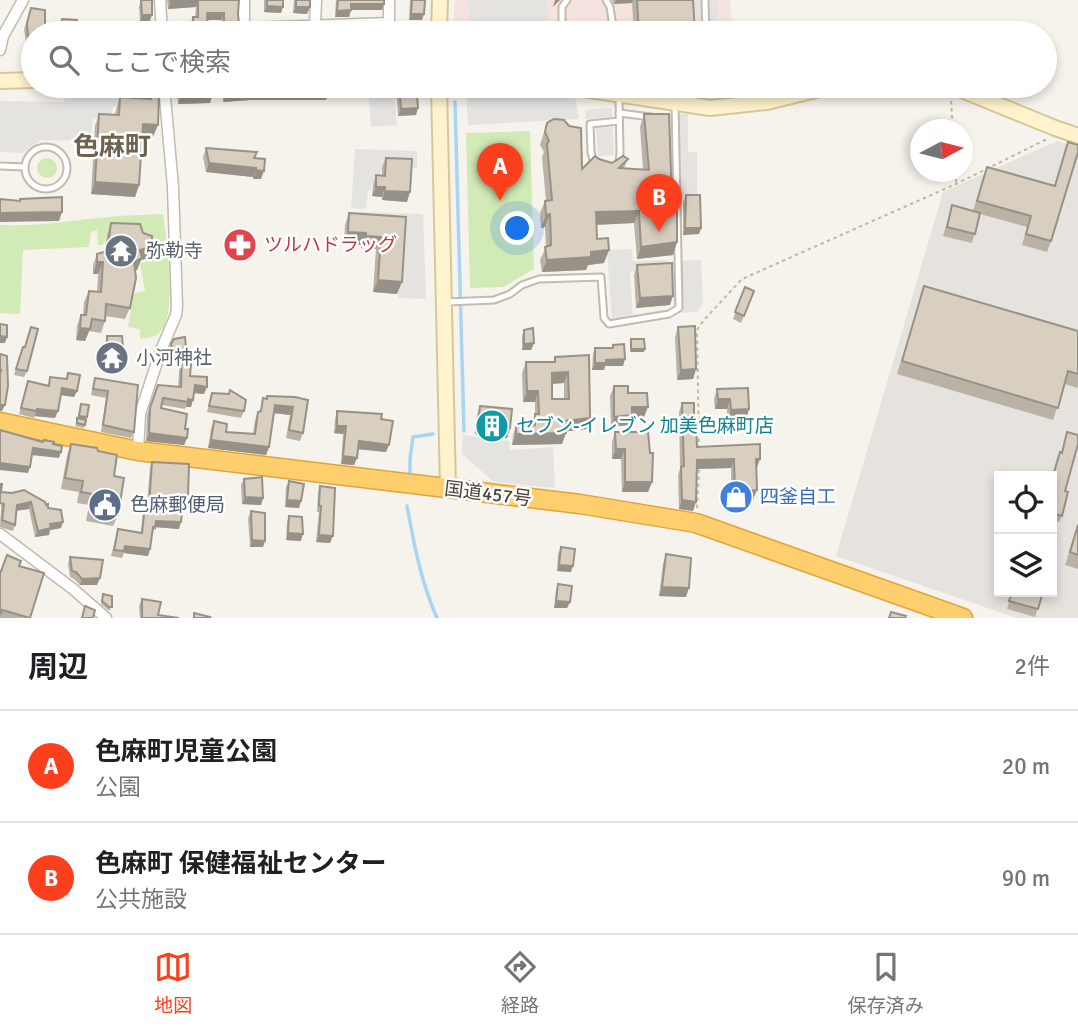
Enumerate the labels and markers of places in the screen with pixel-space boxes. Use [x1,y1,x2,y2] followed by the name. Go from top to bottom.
[477,143,523,201] pin: A
[636,174,682,232] pin: B
[221,226,259,264] pharmacy icon: ツルハドラッグ
[102,232,140,270] temple icon: 弥勒寺
[264,233,397,257] place label: ツルハドラッグ
[146,239,203,263] place label: 弥勒寺
[93,339,131,377] temple icon: 小河神社
[136,346,212,370] place label: 小河神社
[473,407,511,445] building icon: セブン-イレブン 加美色麻町店
[516,414,774,438] place label: セブン-イレブン 加美色麻町店
[717,478,755,516] shop icon: 四釜自工
[760,485,836,509] place label: 四釜自工
[86,486,124,524] public building icon: 色麻郵便局
[130,493,225,517] place label: 色麻郵便局

